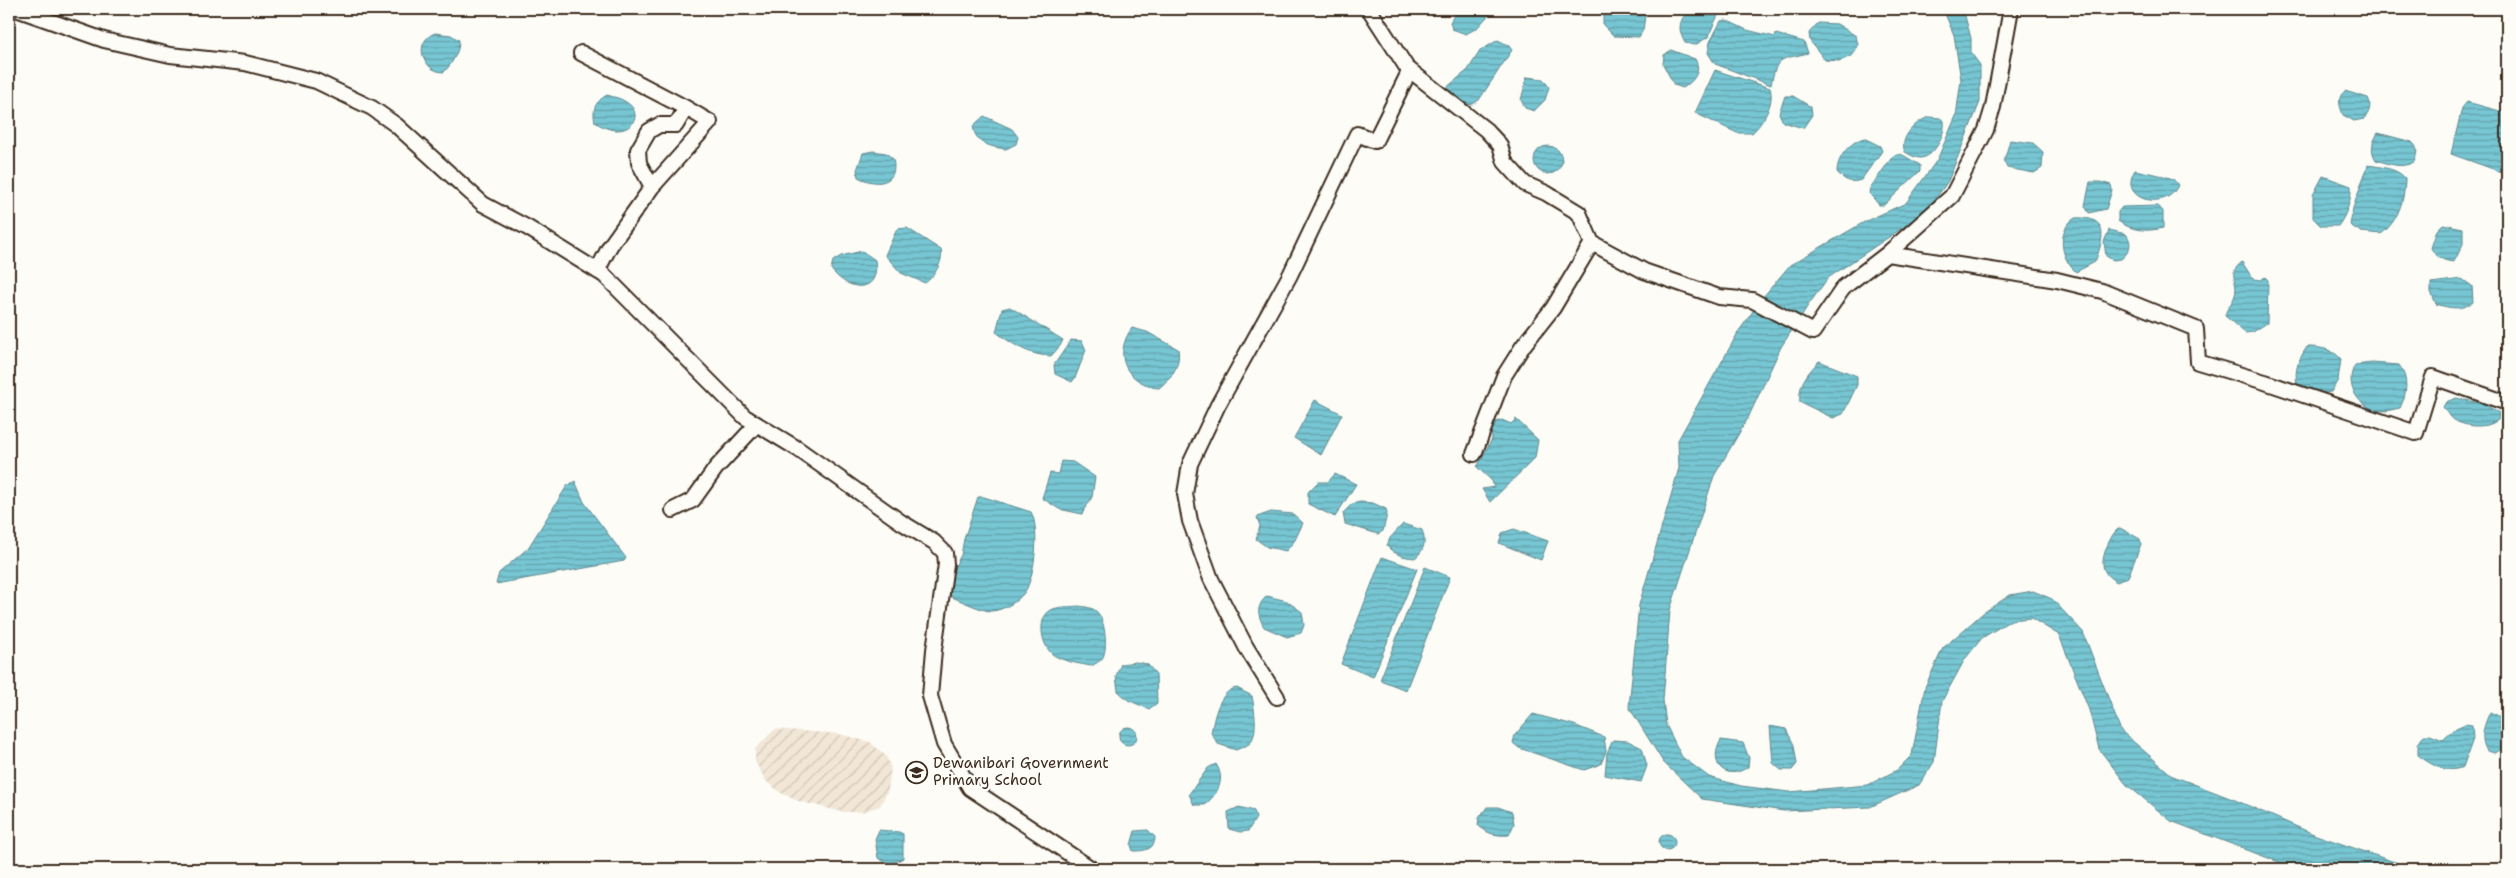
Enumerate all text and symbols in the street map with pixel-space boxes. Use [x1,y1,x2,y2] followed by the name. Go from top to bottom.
[933,753,1109,790] place label: Dewanibari Government Primary School
[905,760,929,784] school or university icon: Dewanibari Government Primary School

